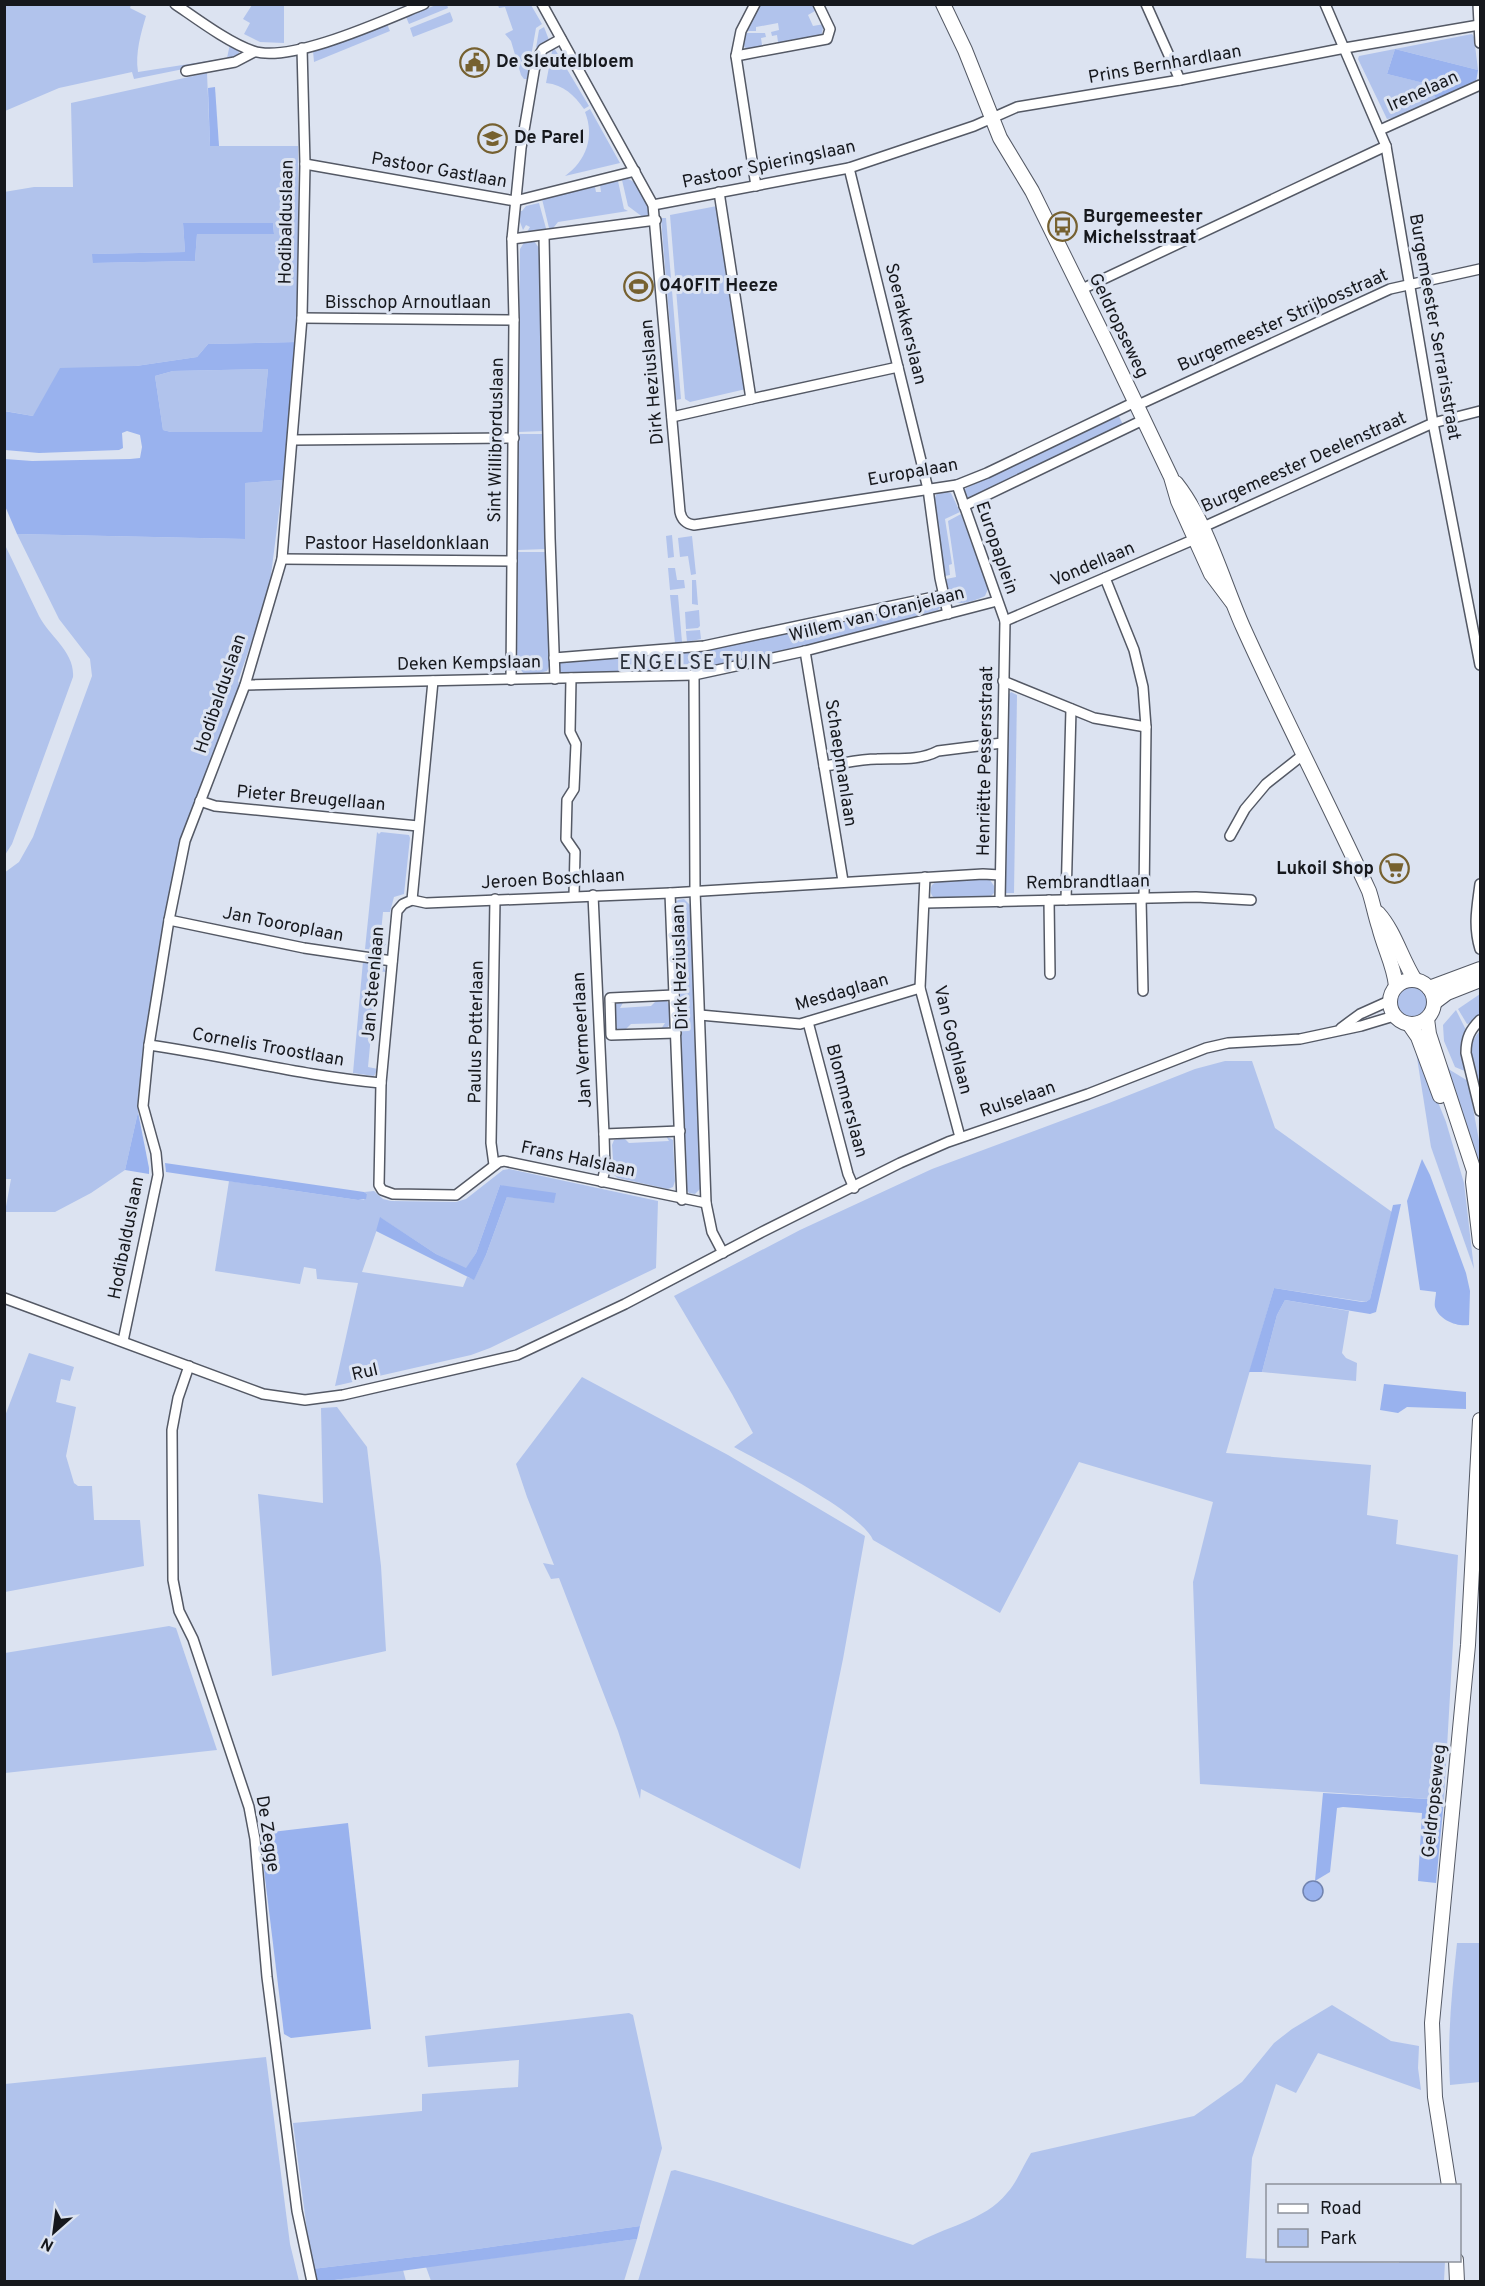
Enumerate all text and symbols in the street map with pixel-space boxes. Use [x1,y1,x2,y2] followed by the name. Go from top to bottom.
[1087,40,1243,90] street label: Prins Bernhardlaan
[459,46,491,78] public building icon: De Sleutelbloem
[496,51,634,74] place label: De Sleutelbloem
[1384,66,1462,118] street label: Irenelaan
[477,122,509,154] school or university icon: De Parel
[514,127,585,150] place label: De Parel
[680,135,858,195] street label: Pastoor Spieringslaan
[369,148,509,194] street label: Pastoor Gastlaan
[274,159,300,285] street label: Hodibalduslaan
[1083,206,1203,250] place label: Burgemeester Michelsstraat
[1046,211,1078,243] bus stop icon: Burgemeester Michelsstraat
[1403,212,1465,442] street label: Burgemeester Serrarisstraat
[879,261,931,387] street label: Soerakkerslaan
[1174,264,1392,378] street label: Burgemeester Strijbosstraat
[622,270,654,302] sports icon: 040FIT Heeze
[1083,270,1153,382] street label: Geldropseweg
[659,275,778,298] place label: 040FIT Heeze
[325,292,491,315] street label: Bisschop Arnoutlaan
[636,318,670,446] street label: Dirk Heziuslaan
[484,357,510,523] street label: Sint Willibrorduslaan
[1198,407,1410,519] street label: Burgemeester Deelenstraat
[866,454,960,492] street label: Europalaan
[969,498,1023,598] street label: Europaplein
[305,533,489,556] street label: Pastoor Haseldonklaan
[1048,537,1138,593] street label: Vondellaan
[787,582,967,648] street label: Willem van Oranjelaan
[190,631,252,757] street label: Hodibalduslaan
[397,651,541,677] street label: Deken Kempslaan
[619,651,773,677] district label: ENGELSE TUIN
[973,666,999,856] street label: Henriëtte Pessersstraat
[819,698,861,828] street label: Schaepmanlaan
[235,781,387,817] street label: Pieter Breugellaan
[1379,853,1411,885] supermarket icon: Lukoil Shop
[1276,858,1374,881] place label: Lukoil Shop
[480,865,626,895] street label: Jeroen Boschlaan
[1026,870,1150,896] street label: Rembrandtlaan
[220,902,346,948] street label: Jan Tooroplaan
[667,904,695,1030] street label: Dirk Heziuslaan
[358,926,390,1042] street label: Jan Steenlaan
[464,960,490,1104] street label: Paulus Potterlaan
[793,969,891,1017] street label: Mesdaglaan
[568,971,598,1109] street label: Jan Vermeerlaan
[927,983,977,1097] street label: Van Goghlaan
[190,1023,346,1073] street label: Cornelis Troostlaan
[820,1042,872,1160] street label: Blommerslaan
[977,1076,1059,1124] street label: Rulselaan
[519,1137,637,1183] street label: Frans Halslaan
[104,1174,150,1302] street label: Hodibalduslaan
[349,1359,381,1387] street label: Rul
[1418,1743,1452,1859] street label: Geldropseweg
[250,1794,284,1874] street label: De Zegge
[1266,2184,1461,2262] legend
[1320,2198,1362,2221] text: Road
[24,2202,84,2262] north arrow
[1320,2228,1357,2251] text: Park
[38,2232,58,2255] text: N

